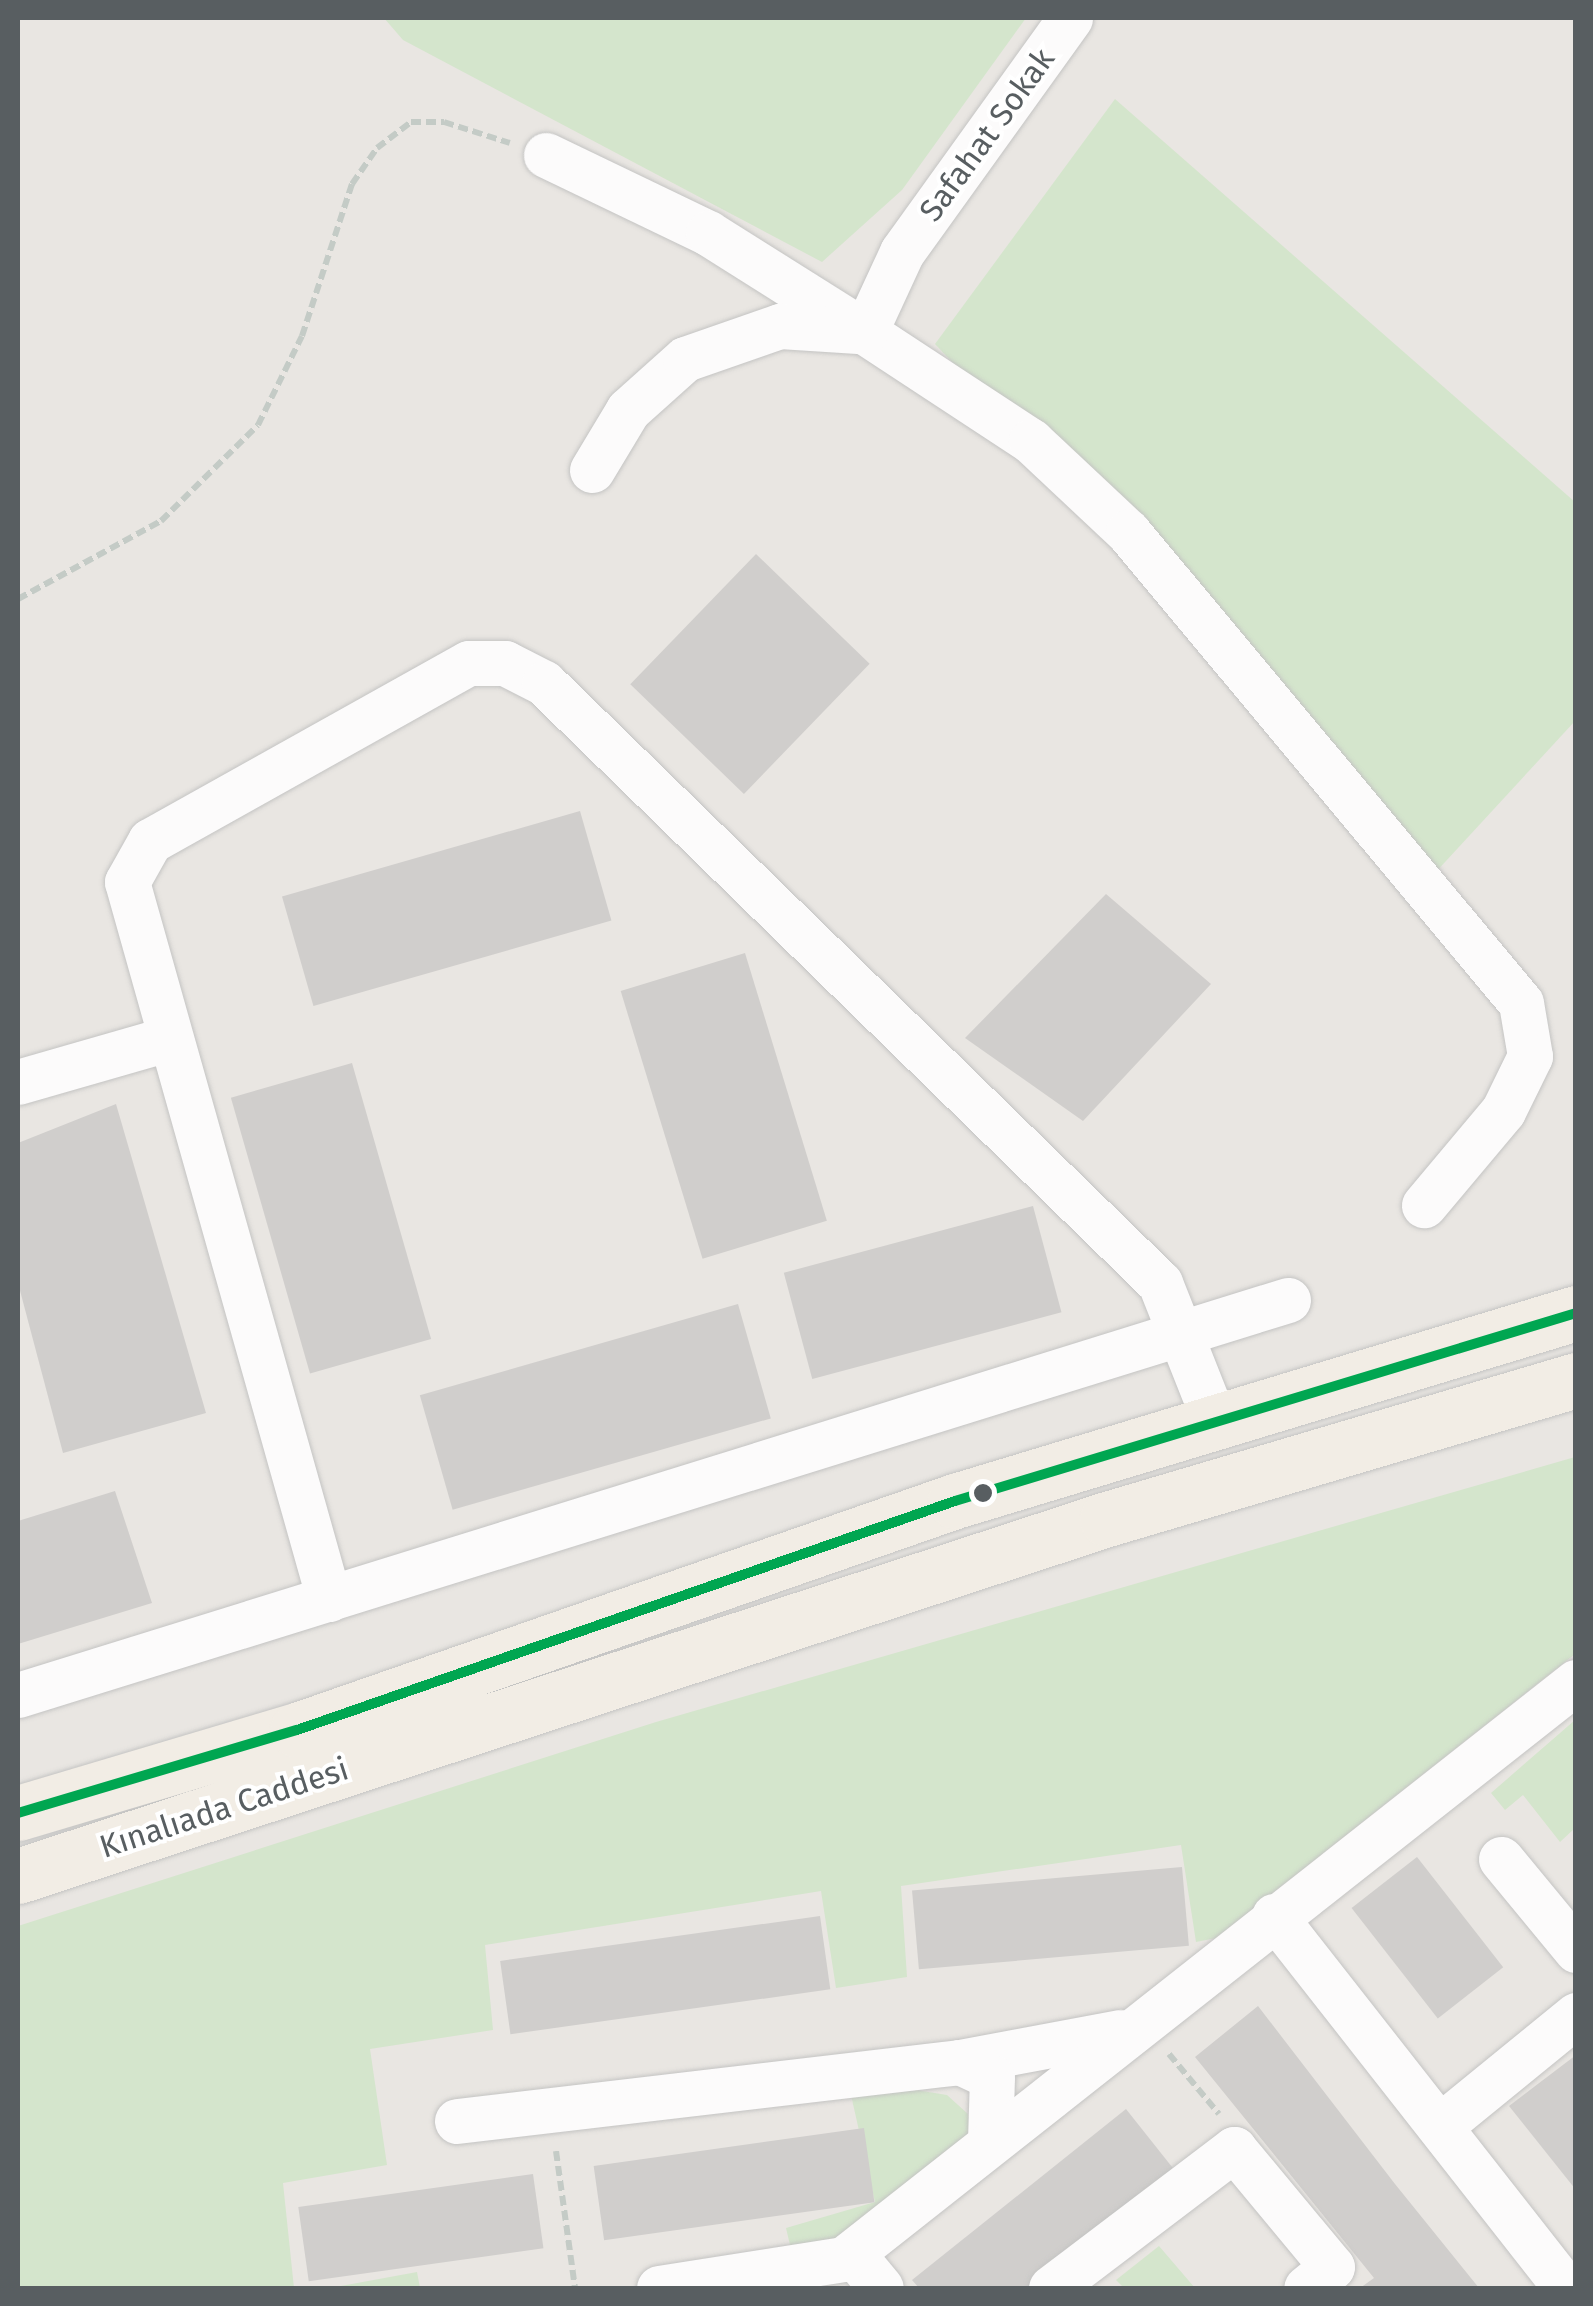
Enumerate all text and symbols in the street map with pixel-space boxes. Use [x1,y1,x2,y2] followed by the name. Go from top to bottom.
[911,41,1063,229] street label: Safahat Sokak
[973,1483,993,1503] unlabelled marker
[95,1750,353,1866] street label: Kınalıada Caddesi

